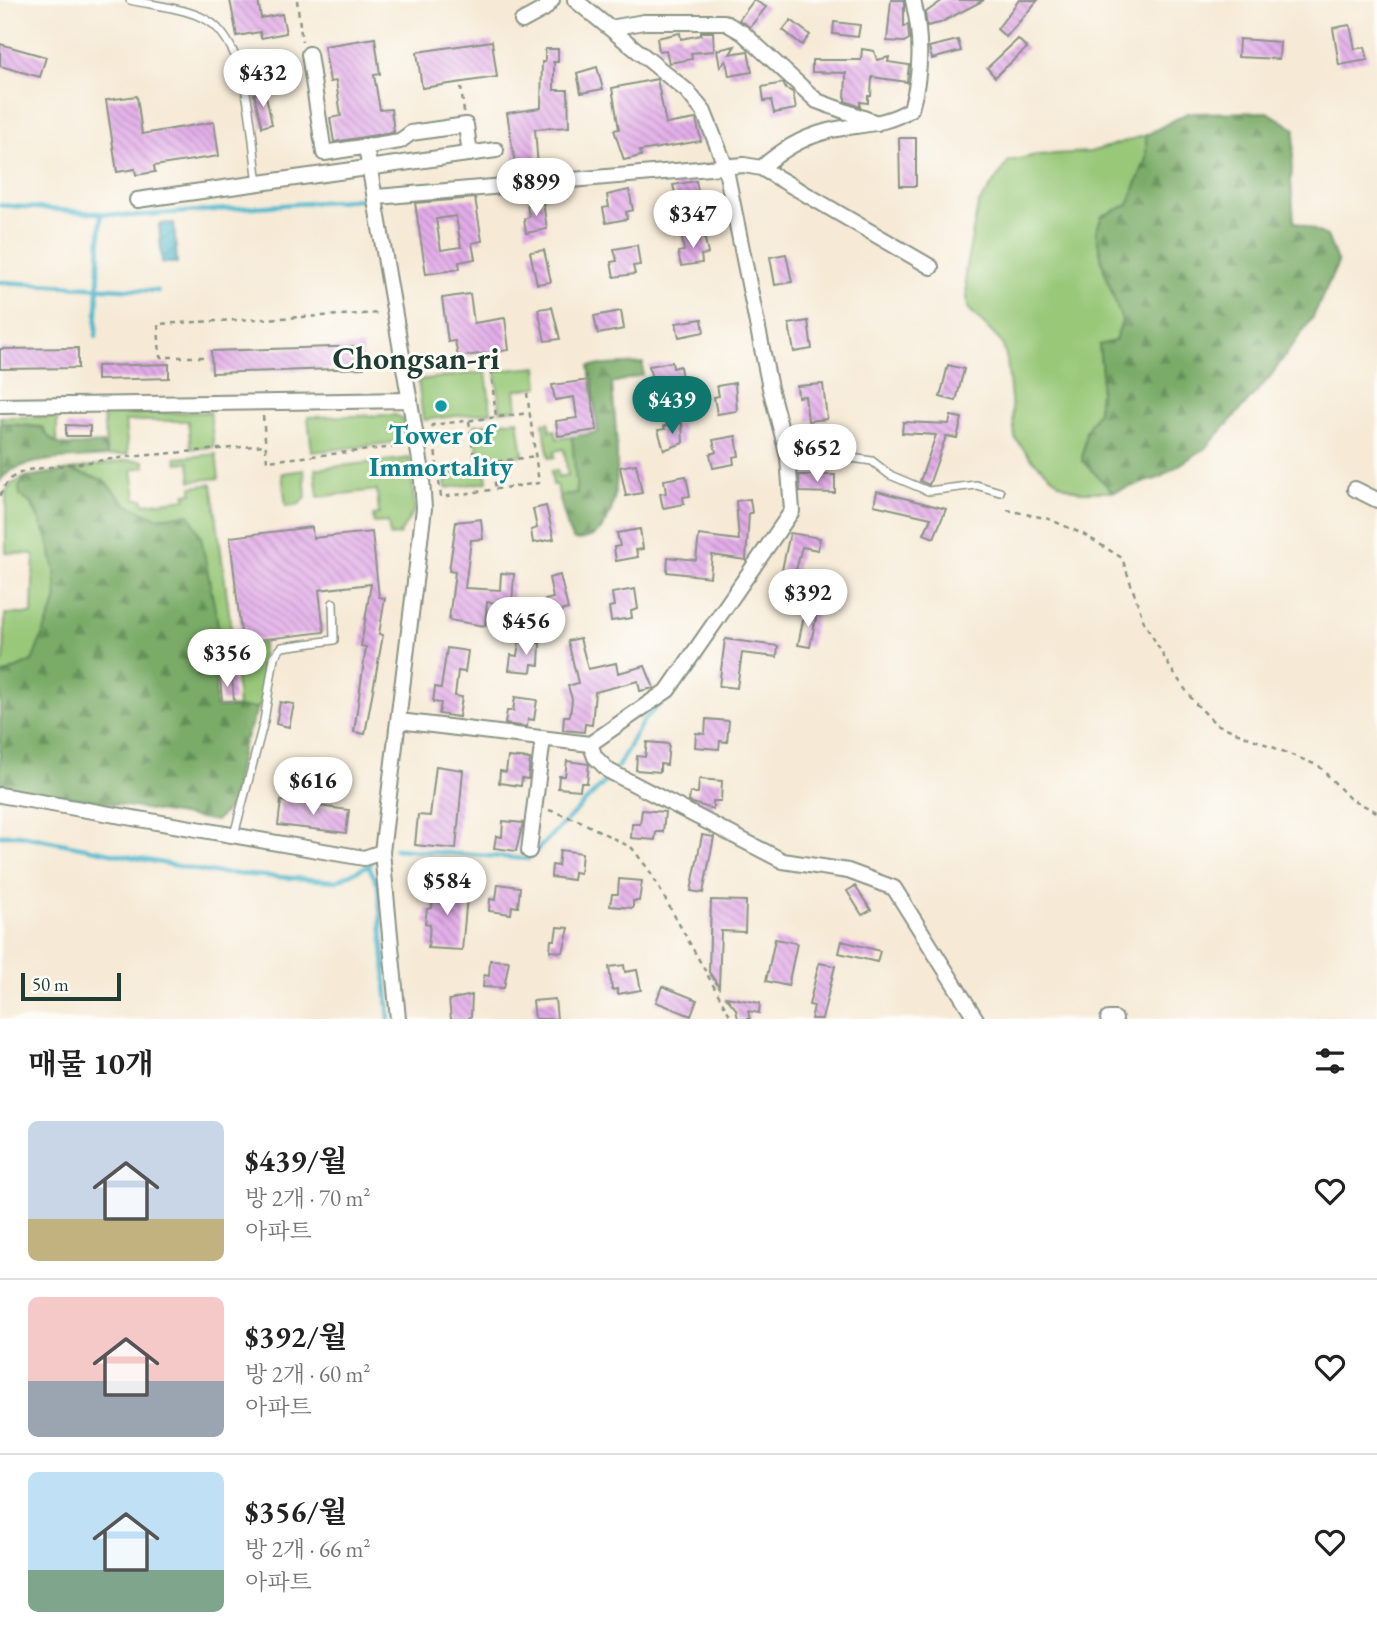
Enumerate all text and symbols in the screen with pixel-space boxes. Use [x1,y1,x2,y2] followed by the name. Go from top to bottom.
[222,50,304,109] pin: $432
[239,57,287,87] text: $432
[495,158,577,218] pin: $899
[512,166,560,196] text: $899
[652,190,734,250] pin: $347
[669,198,717,228] text: $347
[332,337,500,379] district label: Chongsan-ri
[631,376,713,436] pin: $439
[648,384,696,414] text: $439
[433,398,449,414] marker: Tower of Immortality
[369,416,514,484] place label: Tower of Immortality
[776,424,858,484] pin: $652
[793,432,841,462] text: $652
[767,570,849,629] pin: $392
[784,577,832,607] text: $392
[485,598,567,657] pin: $456
[502,605,550,635] text: $456
[186,630,268,689] pin: $356
[203,637,251,667] text: $356
[272,758,354,817] pin: $616
[289,765,337,795] text: $616
[406,858,488,917] pin: $584
[423,865,471,895] text: $584
[21,970,121,1002] scale bar
[32,972,69,997] text: 50 m
[1311,1042,1349,1080] icon: filters
[28,1044,154,1083] text: 매물 10개
[245,1141,348,1180] text: $439/월
[84,1149,168,1233] icon: home
[1311,1172,1349,1210] icon: heart
[245,1183,370,1213] text: 방 2개 · 70 m²
[245,1216,312,1246] text: 아파트
[245,1317,348,1356] text: $392/월
[84,1325,168,1409] icon: home
[1311,1348,1349,1386] icon: heart
[245,1359,370,1389] text: 방 2개 · 60 m²
[245,1392,312,1422] text: 아파트
[245,1492,348,1531] text: $356/월
[84,1500,168,1584] icon: home
[1311,1523,1349,1561] icon: heart
[245,1534,370,1564] text: 방 2개 · 66 m²
[245,1567,312,1597] text: 아파트

